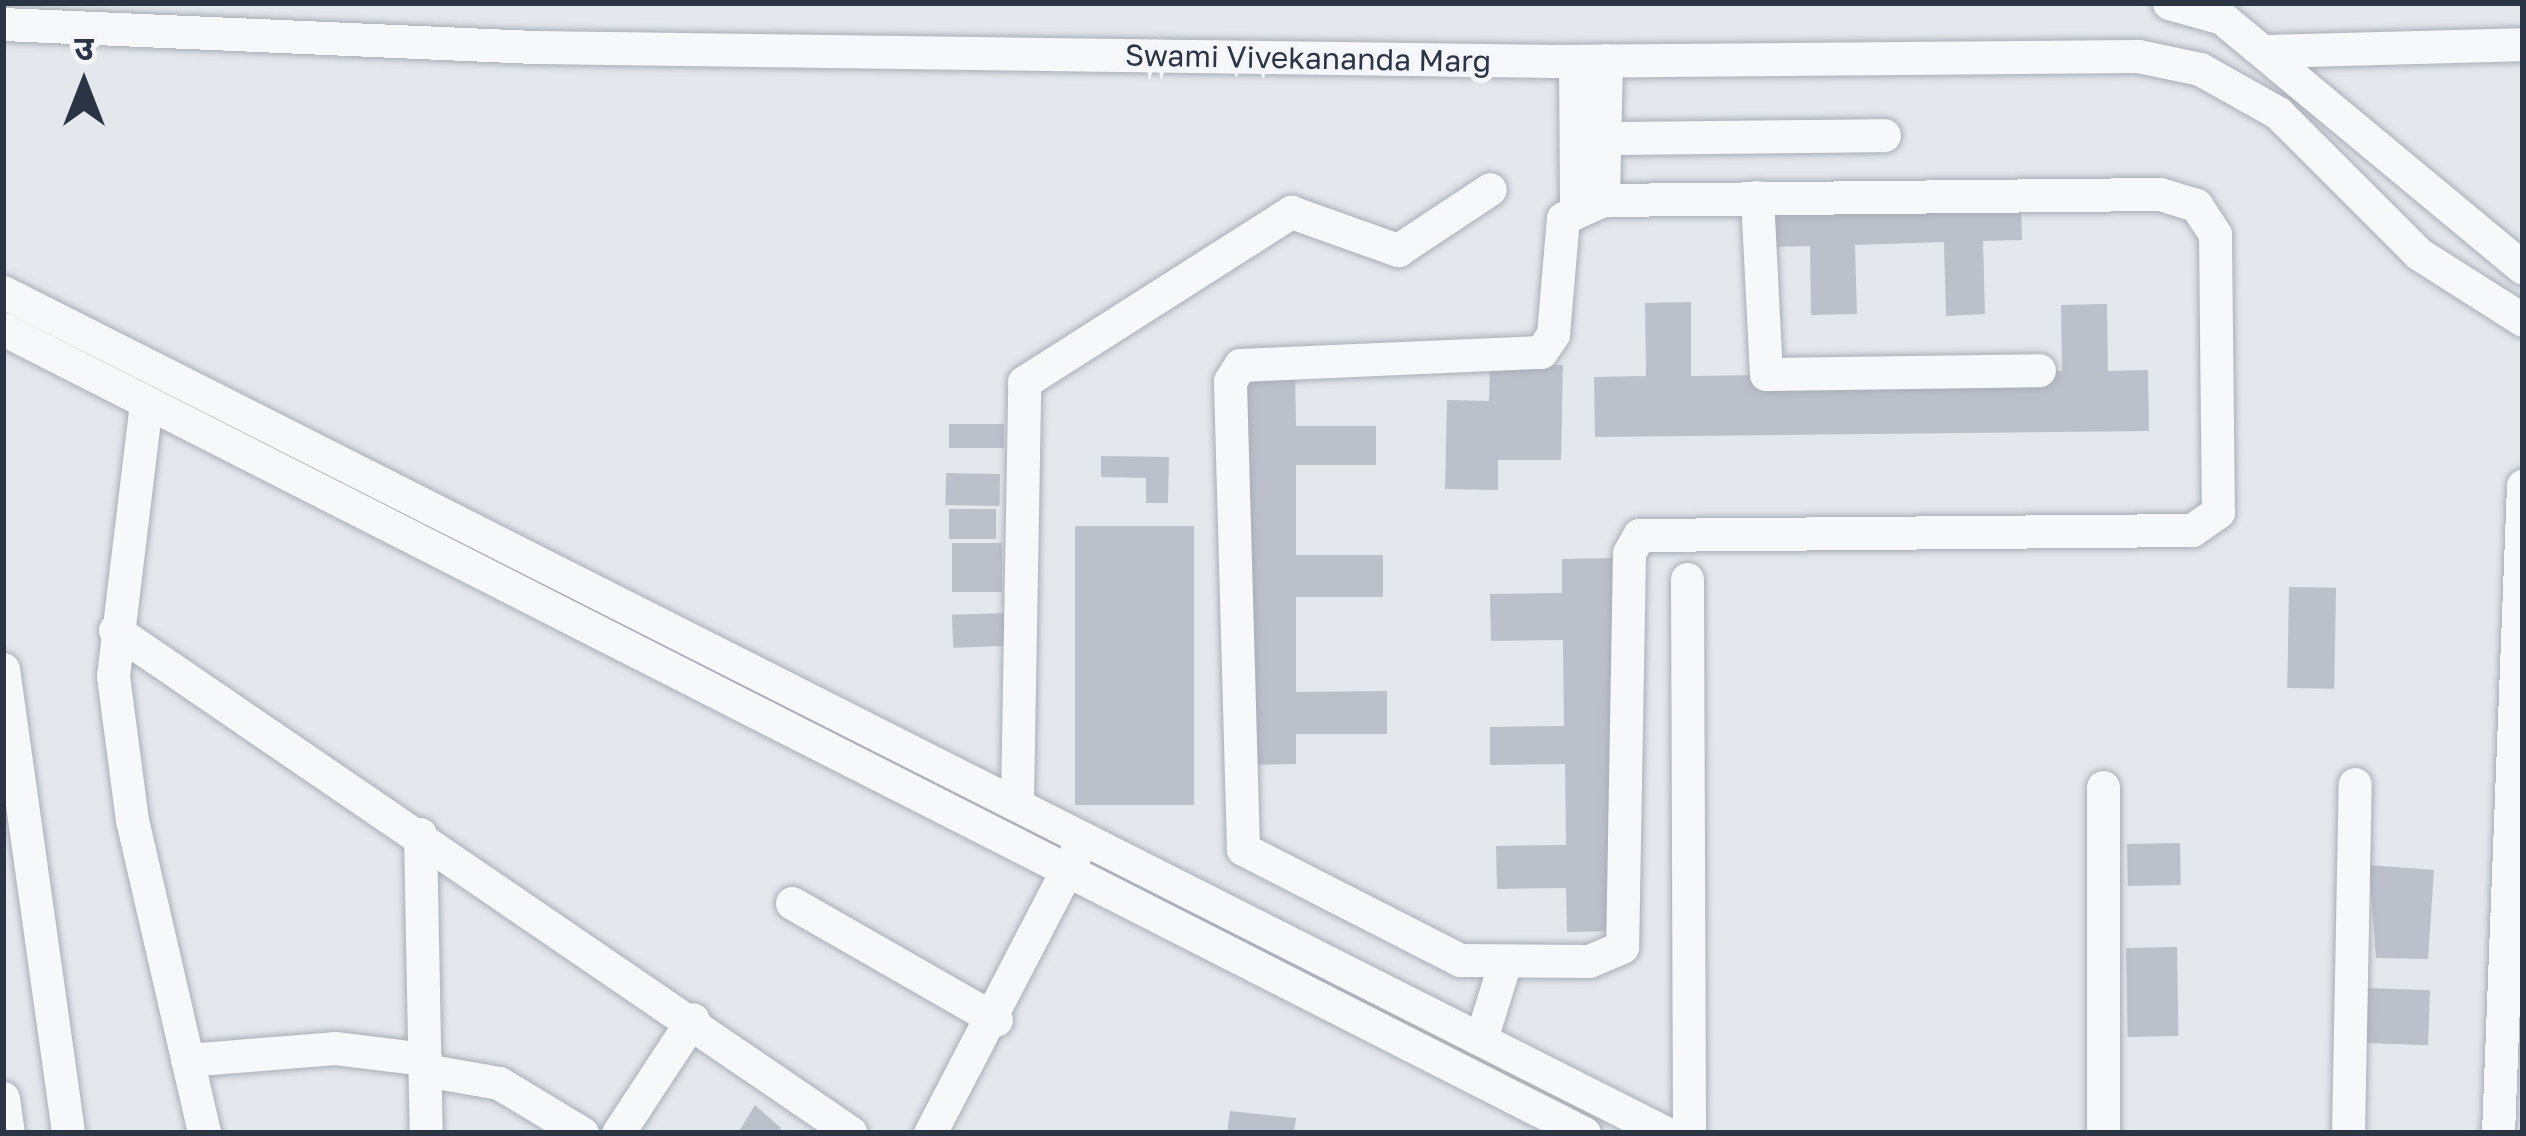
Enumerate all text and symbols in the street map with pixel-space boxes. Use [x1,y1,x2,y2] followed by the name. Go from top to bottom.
[24,24,144,144] north arrow
[74,28,94,67] text: उ
[1125,37,1491,79] street label: Swami Vivekananda Marg

